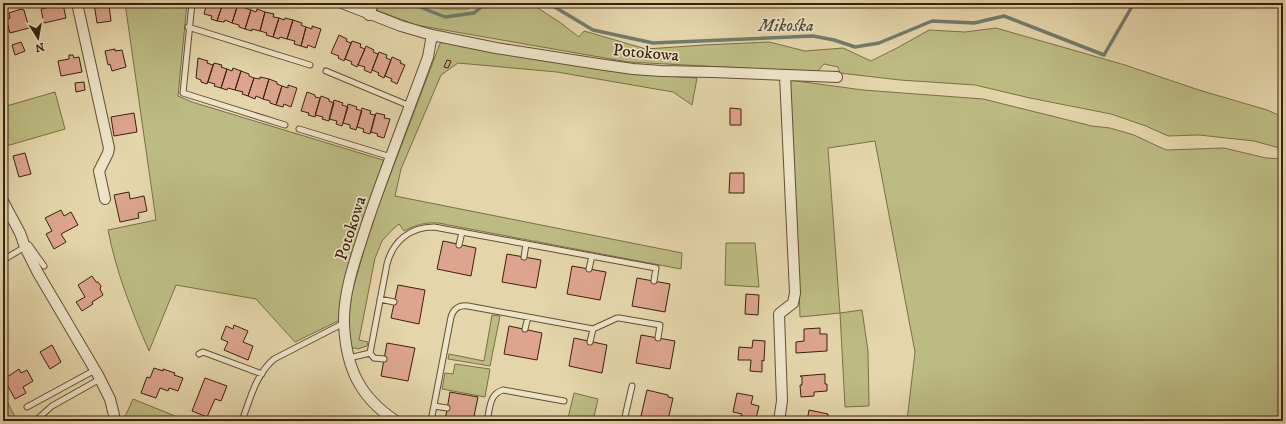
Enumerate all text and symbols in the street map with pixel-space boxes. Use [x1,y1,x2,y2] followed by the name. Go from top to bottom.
[756,15,814,37] water label: Mikośka
[18,18,58,58] north arrow
[34,39,45,55] text: N
[612,39,681,67] street label: Potokowa
[330,193,372,263] street label: Potokowa

